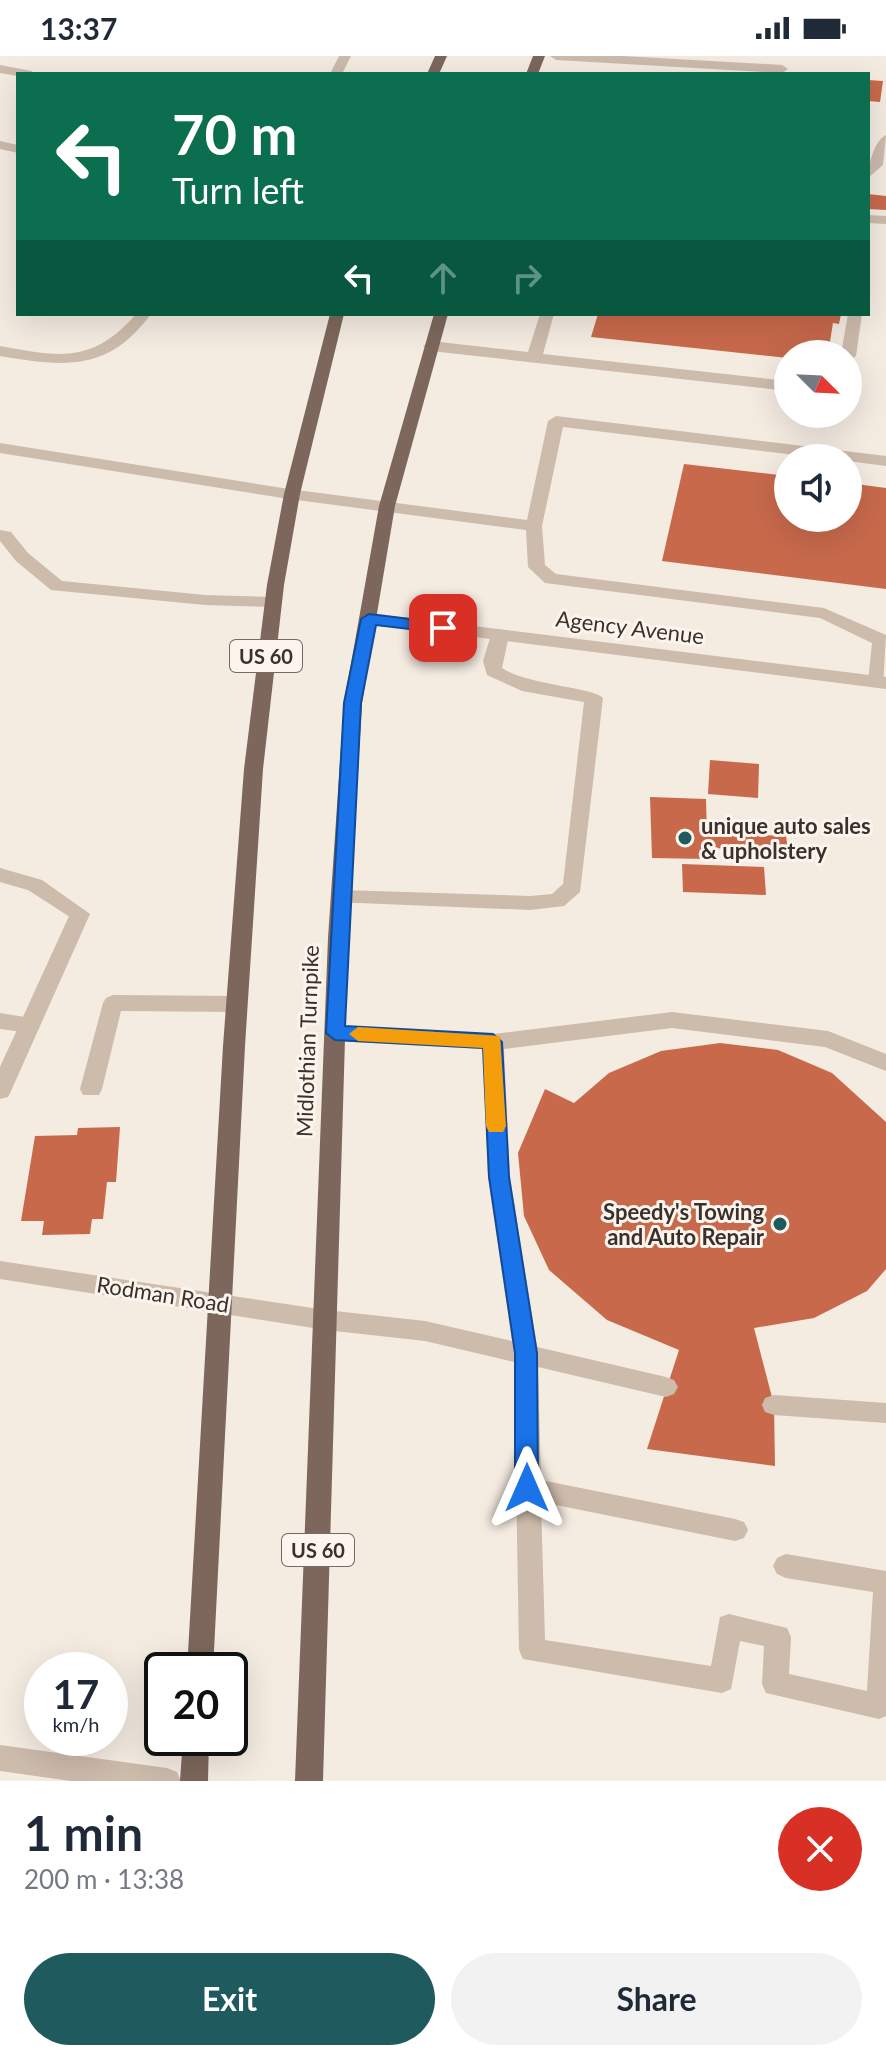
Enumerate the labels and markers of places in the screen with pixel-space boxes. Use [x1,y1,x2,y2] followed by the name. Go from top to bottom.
[409,594,477,662] pin
[701,812,871,864] place label: unique auto sales & upholstery
[676,829,694,847] marker: unique auto sales & upholstery
[603,1198,765,1250] place label: Speedy's Towing and Auto Repair
[771,1215,789,1233] marker: Speedy's Towing and Auto Repair

